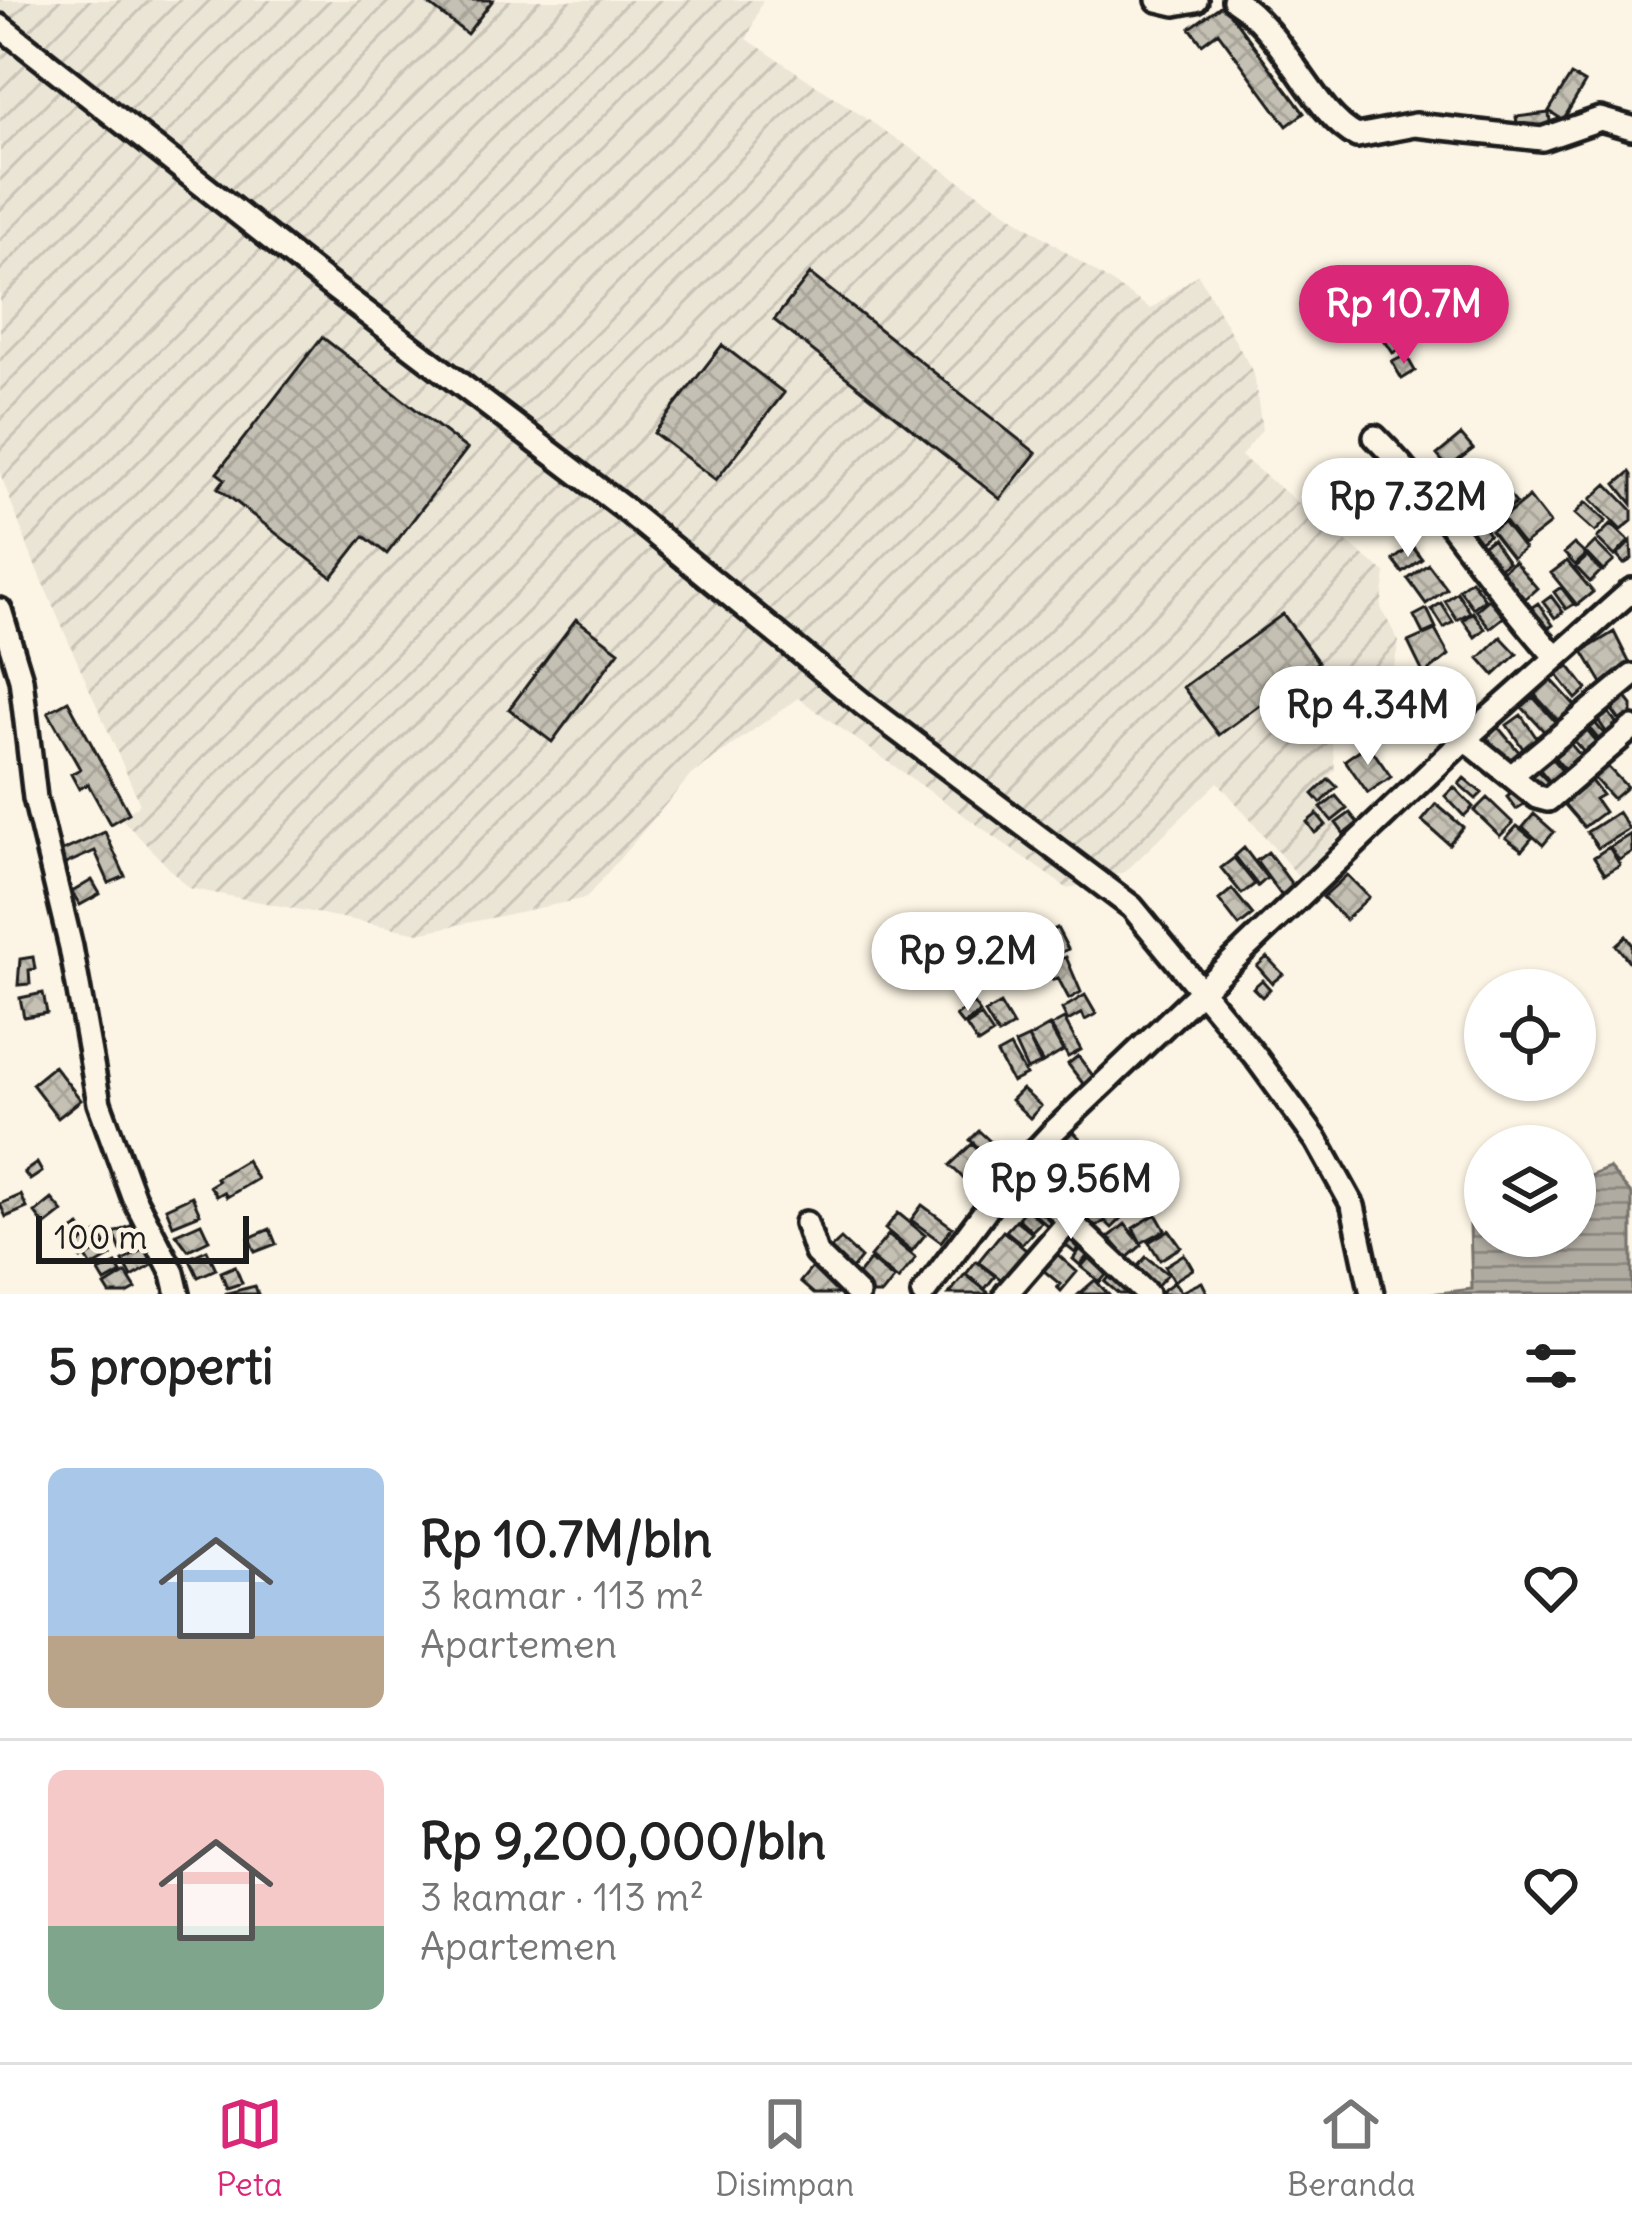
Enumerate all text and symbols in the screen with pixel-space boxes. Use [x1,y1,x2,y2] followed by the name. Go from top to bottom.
[1280,265,1528,367] pin: Rp 10.7M
[1326,279,1482,328] text: Rp 10.7M
[1284,458,1532,560] pin: Rp 7.32M
[1329,472,1487,521] text: Rp 7.32M
[1244,666,1492,768] pin: Rp 4.34M
[1286,680,1450,729] text: Rp 4.34M
[857,912,1079,1014] pin: Rp 9.2M
[898,926,1038,975] text: Rp 9.2M
[1464,969,1596,1257] map controls
[1464,969,1596,1101] button: locate
[1464,1125,1596,1257] button: layers
[947,1140,1195,1242] pin: Rp 9.56M
[990,1154,1152,1203] text: Rp 9.56M
[36,1210,249,1263] scale bar
[54,1216,147,1258] text: 100 m
[1518,1333,1584,1399] icon: filters
[48,1334,274,1398] text: 5 properti
[420,1507,712,1571] text: Rp 10.7M/bln
[144,1516,288,1660] icon: home
[1518,1555,1584,1621] icon: heart
[420,1571,704,1620] text: 3 kamar · 113 m²
[420,1620,617,1669] text: Apartemen
[420,1809,826,1873] text: Rp 9,200,000/bln
[144,1818,288,1962] icon: home
[1518,1857,1584,1923] icon: heart
[420,1873,704,1922] text: 3 kamar · 113 m²
[420,1922,617,1971] text: Apartemen
[216,2091,283,2205] tab: Peta
[715,2091,854,2205] tab: Disimpan
[1287,2091,1416,2205] tab: Beranda

